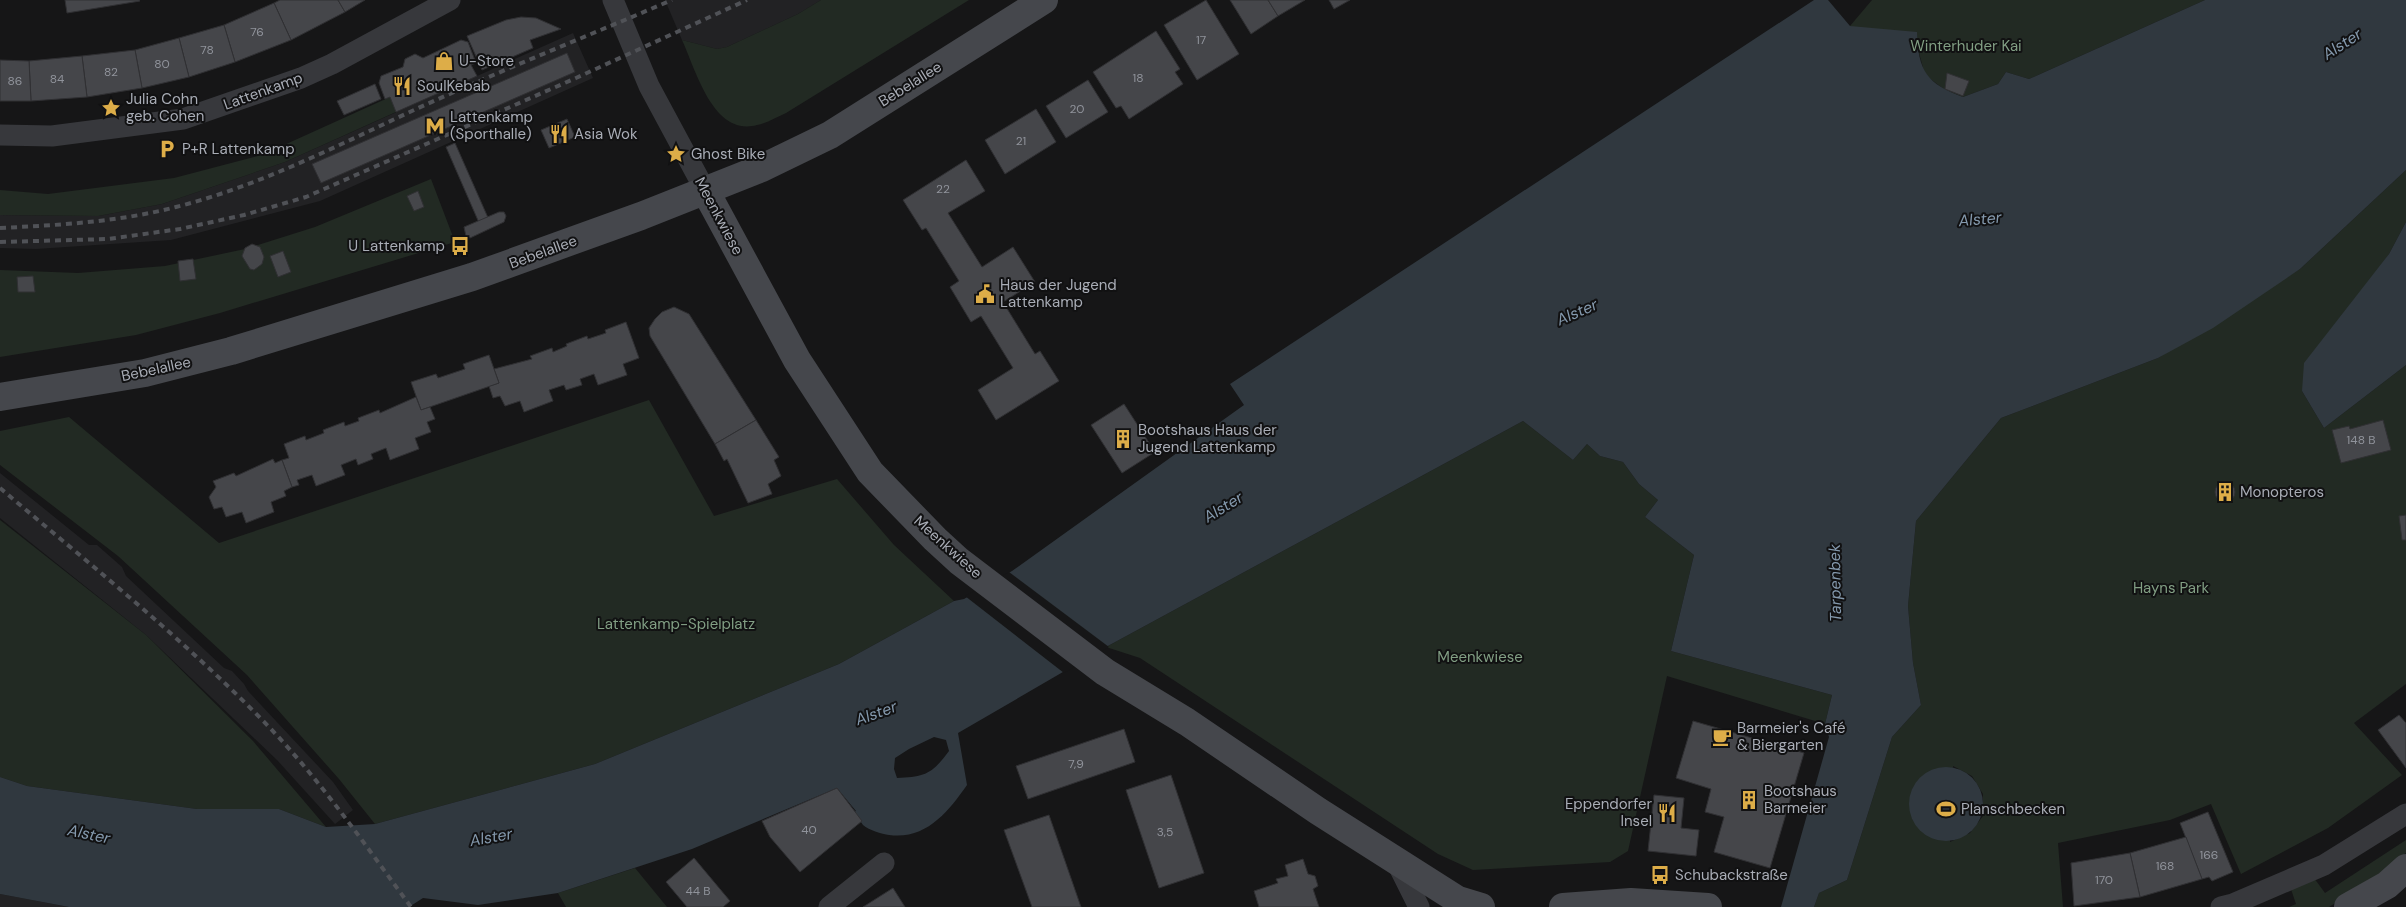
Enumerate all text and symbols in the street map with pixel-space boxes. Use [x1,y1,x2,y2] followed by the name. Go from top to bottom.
[2317,23,2367,65] water label: Alster
[250,24,264,40] house number: 76
[1196,32,1206,48] house number: 17
[1910,36,2022,56] park label: Winterhuder Kai
[200,42,214,58] house number: 78
[433,50,455,72] shop icon: U-Store
[459,51,514,71] place label: U-Store
[154,56,170,72] house number: 80
[875,57,945,111] street label: Bebelallee
[104,64,118,80] house number: 82
[221,67,305,115] street label: Lattenkamp
[1132,70,1144,86] house number: 18
[50,71,64,87] house number: 84
[8,73,22,89] house number: 86
[391,75,413,97] restaurant icon: SoulKebab
[417,76,490,96] place label: SoulKebab
[126,89,204,126] place label: Julia Cohn geb. Cohen
[100,97,122,119] place icon: Julia Cohn geb. Cohen
[1069,101,1085,117] house number: 20
[450,107,533,144] place label: Lattenkamp (Sporthalle)
[424,115,446,137] metro station icon: Lattenkamp (Sporthalle)
[548,123,570,145] restaurant icon: Asia Wok
[574,124,638,144] place label: Asia Wok
[1016,133,1026,149] house number: 21
[156,138,178,160] parking icon: P+R Lattenkamp
[182,139,295,159] place label: P+R Lattenkamp
[665,143,687,165] place icon: Ghost Bike
[691,144,765,164] place label: Ghost Bike
[690,174,748,258] street label: Meenkwiese
[936,181,950,197] house number: 22
[1957,207,2003,231] water label: Alster
[506,231,580,273] street label: Bebelallee
[449,235,471,257] bus stop icon: U Lattenkamp
[348,236,445,256] place label: U Lattenkamp
[1000,275,1117,312] place label: Haus der Jugend Lattenkamp
[974,283,996,305] public building icon: Haus der Jugend Lattenkamp
[1552,293,1602,331] water label: Alster
[119,352,193,386] street label: Bebelallee
[1138,420,1277,457] place label: Bootshaus Haus der Jugend Lattenkamp
[1112,428,1134,450] building icon: Bootshaus Haus der Jugend Lattenkamp
[2347,432,2375,448] house number: 148 B
[2214,481,2236,503] building icon: Monopteros
[2240,482,2324,502] place label: Monopteros
[1198,486,1248,528] water label: Alster
[910,511,986,583] street label: Meenkwiese
[1824,543,1846,622] water label: Tarpenbek
[2133,578,2210,598] park label: Hayns Park
[597,614,755,634] park label: Lattenkamp-Spielplatz
[1437,647,1523,667] park label: Meenkwiese
[851,695,901,731] water label: Alster
[1737,718,1845,755] place label: Barmeier's Café & Biergarten
[1711,726,1733,748] cafe icon: Barmeier's Café & Biergarten
[1068,756,1084,772] house number: 7,9
[1764,781,1837,818] place label: Bootshaus Barmeier
[1738,789,1760,811] building icon: Bootshaus Barmeier
[1565,794,1652,831] place label: Eppendorfer Insel
[1935,798,1957,820] sports icon: Planschbecken
[1961,799,2065,819] place label: Planschbecken
[1656,802,1678,824] restaurant icon: Eppendorfer Insel
[65,819,113,849] water label: Alster
[801,822,817,838] house number: 40
[467,823,515,851] water label: Alster
[1157,824,1173,840] house number: 3,5
[2200,847,2218,863] house number: 166
[2156,858,2174,874] house number: 168
[1649,864,1671,886] bus stop icon: Schubackstraße
[1675,865,1788,885] place label: Schubackstraße
[2095,872,2113,888] house number: 170
[686,883,711,899] house number: 44 B

